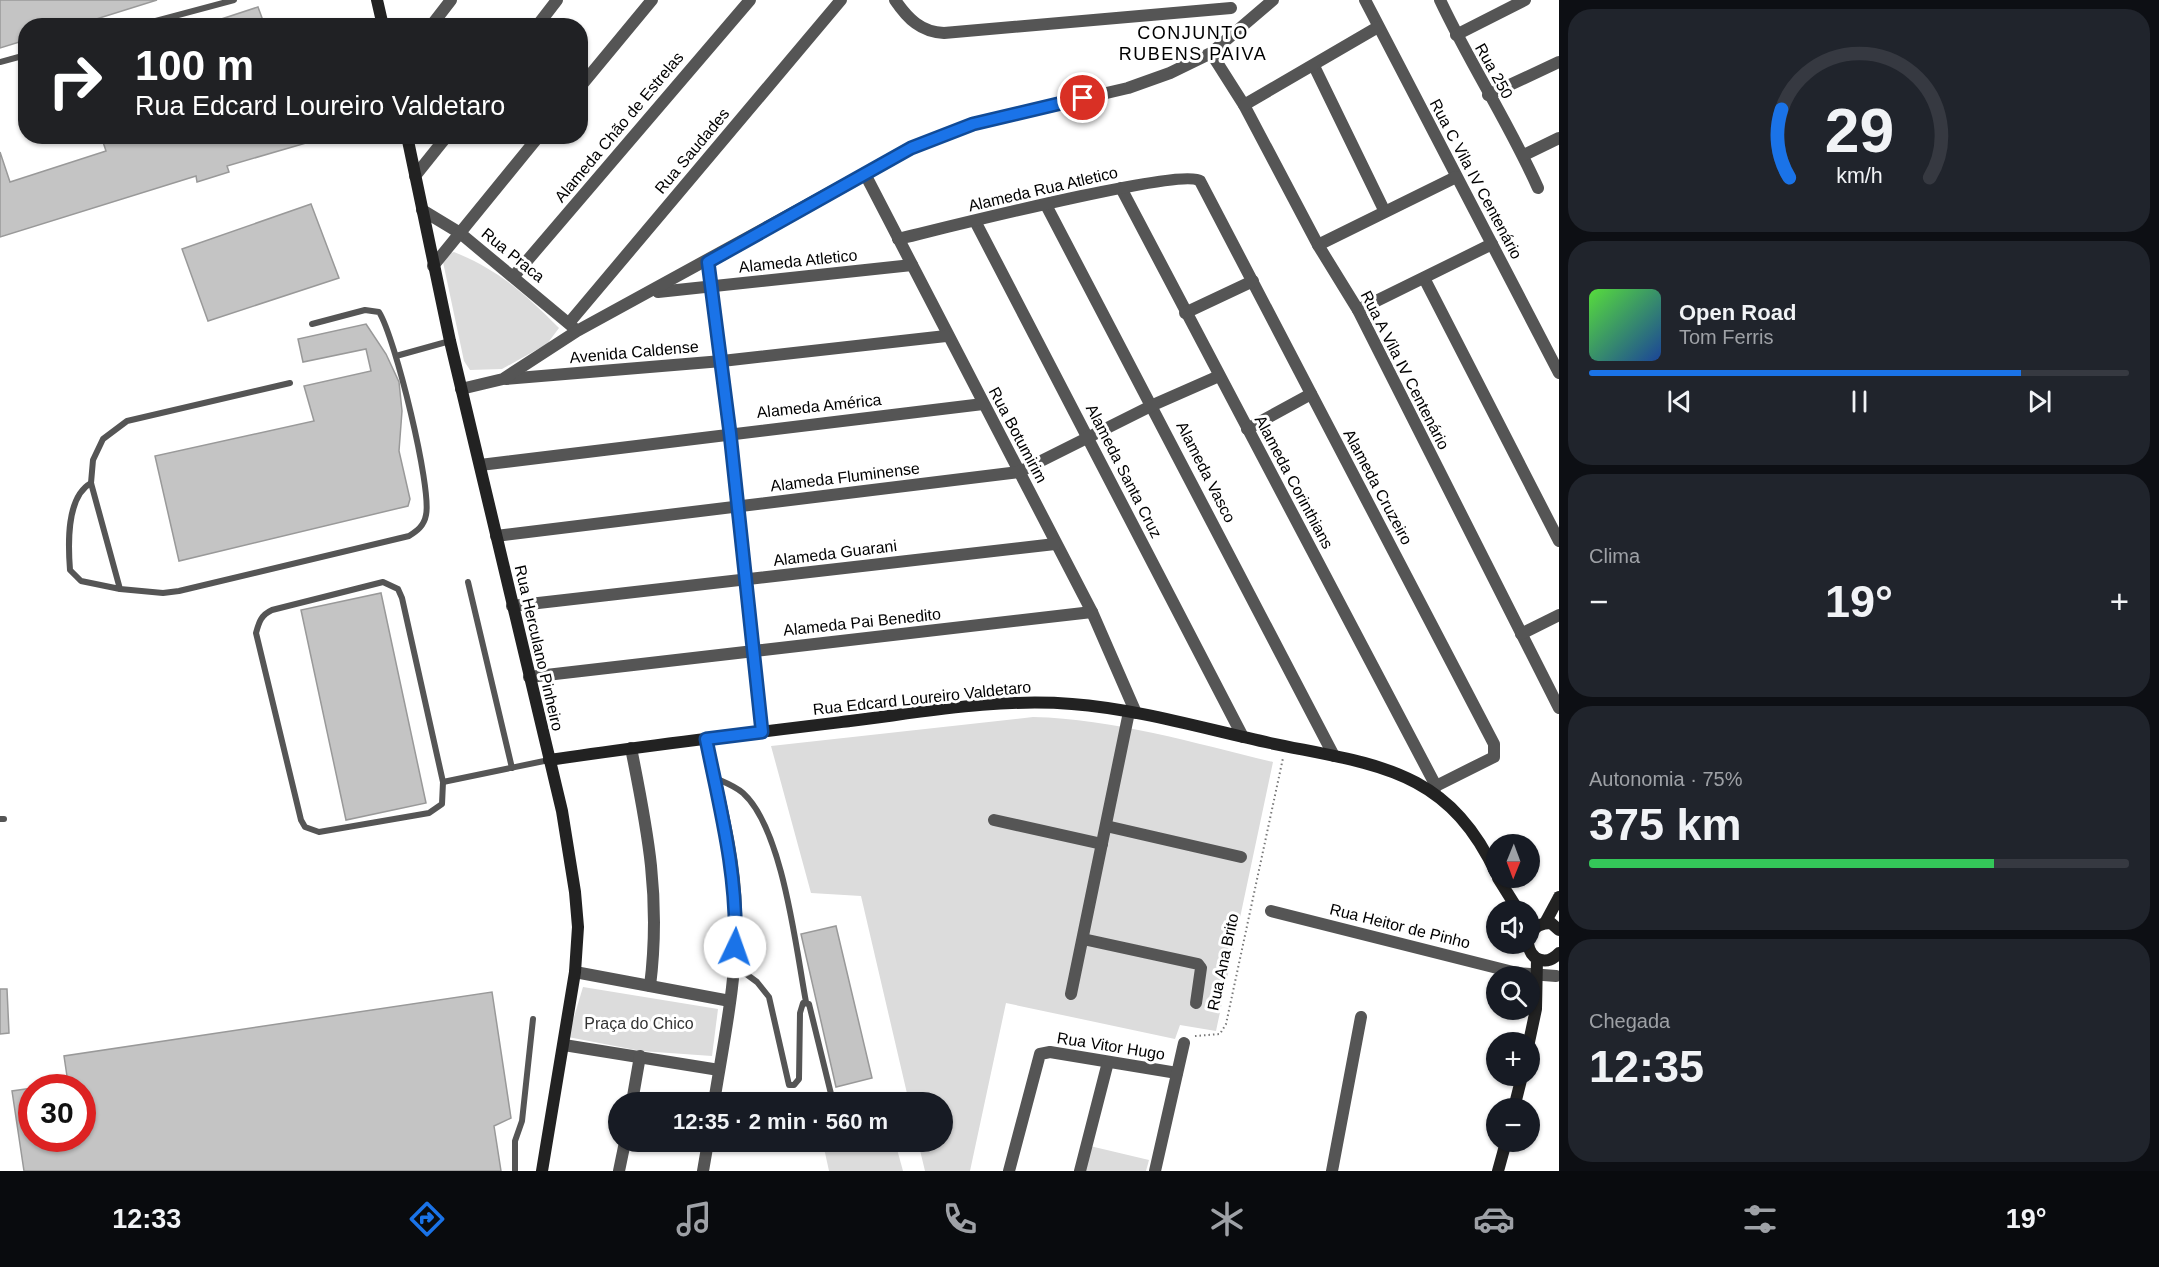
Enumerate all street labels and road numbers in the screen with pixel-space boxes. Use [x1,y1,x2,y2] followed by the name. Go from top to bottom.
[1472,40,1516,102] street label: Rua 250
[551,49,687,205] street label: Alameda Chão de Estrelas
[1427,96,1525,262] street label: Rua C Vila IV Centenário
[651,105,733,197] street label: Rua Saudades
[967,163,1120,214] street label: Alameda Rua Atletico
[478,225,548,285] street label: Rua Praca
[738,246,858,276] street label: Alameda Atletico
[1358,288,1453,452] street label: Rua A Vila IV Centenário
[569,338,699,366] street label: Avenida Caldense
[986,384,1050,486] street label: Rua Botumirim
[756,391,882,421] street label: Alameda América
[1083,401,1165,541] street label: Alameda Santa Cruz
[1252,412,1336,552] street label: Alameda Corinthians
[1173,419,1239,525] street label: Alameda Vasco
[1340,426,1416,548] street label: Alameda Cruzeiro
[769,459,921,495] street label: Alameda Fluminense
[772,537,898,569] street label: Alameda Guarani
[512,563,566,733] street label: Rua Herculano Pinheiro
[782,605,942,639] street label: Alameda Pai Benedito
[812,678,1032,718] street label: Rua Edcard Loureiro Valdetaro
[1328,900,1472,952] street label: Rua Heitor de Pinho
[1204,912,1242,1012] street label: Rua Ana Brito
[1056,1029,1166,1063] street label: Rua Vitor Hugo

